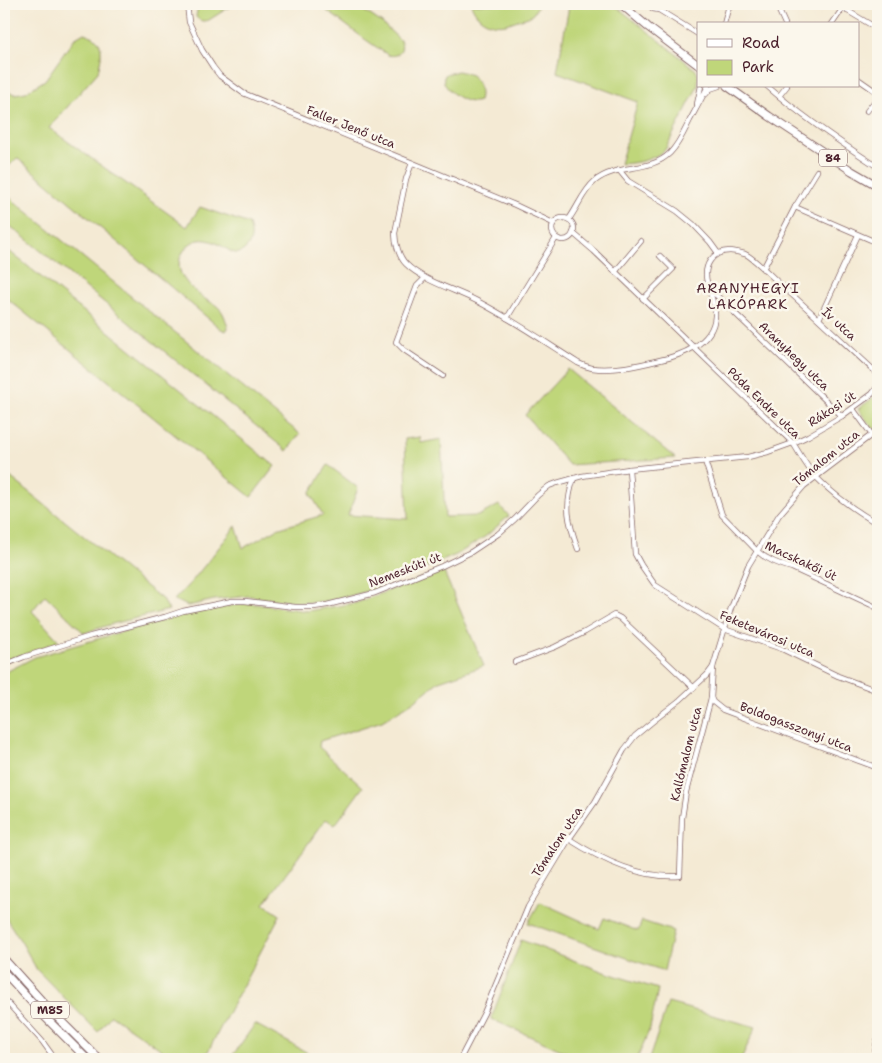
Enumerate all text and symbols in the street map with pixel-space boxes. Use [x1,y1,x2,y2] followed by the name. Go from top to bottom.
[697,22,860,88] legend
[742,33,780,53] text: Road
[742,57,774,77] text: Park
[304,102,398,152] street label: Faller Jenő utca
[819,150,847,167] road number: 84
[696,279,800,313] district label: ARANYHEGYI LAKÓPARK
[818,304,860,344] street label: Ív utca
[755,318,833,394] street label: Aranyhegy utca
[724,364,804,442] street label: Póda Endre utca
[805,388,859,430] street label: Rákosi út
[789,426,863,490] street label: Tómalom utca
[762,537,840,585] street label: Macskakői út
[366,549,444,591] street label: Nemeskúti út
[717,607,817,661] street label: Feketevárosi utca
[737,698,855,756] street label: Boldogasszonyi utca
[667,704,706,803] street label: Kallómalom utca
[528,803,586,880] street label: Tómalom utca
[31,1002,69,1018] road number: M85

